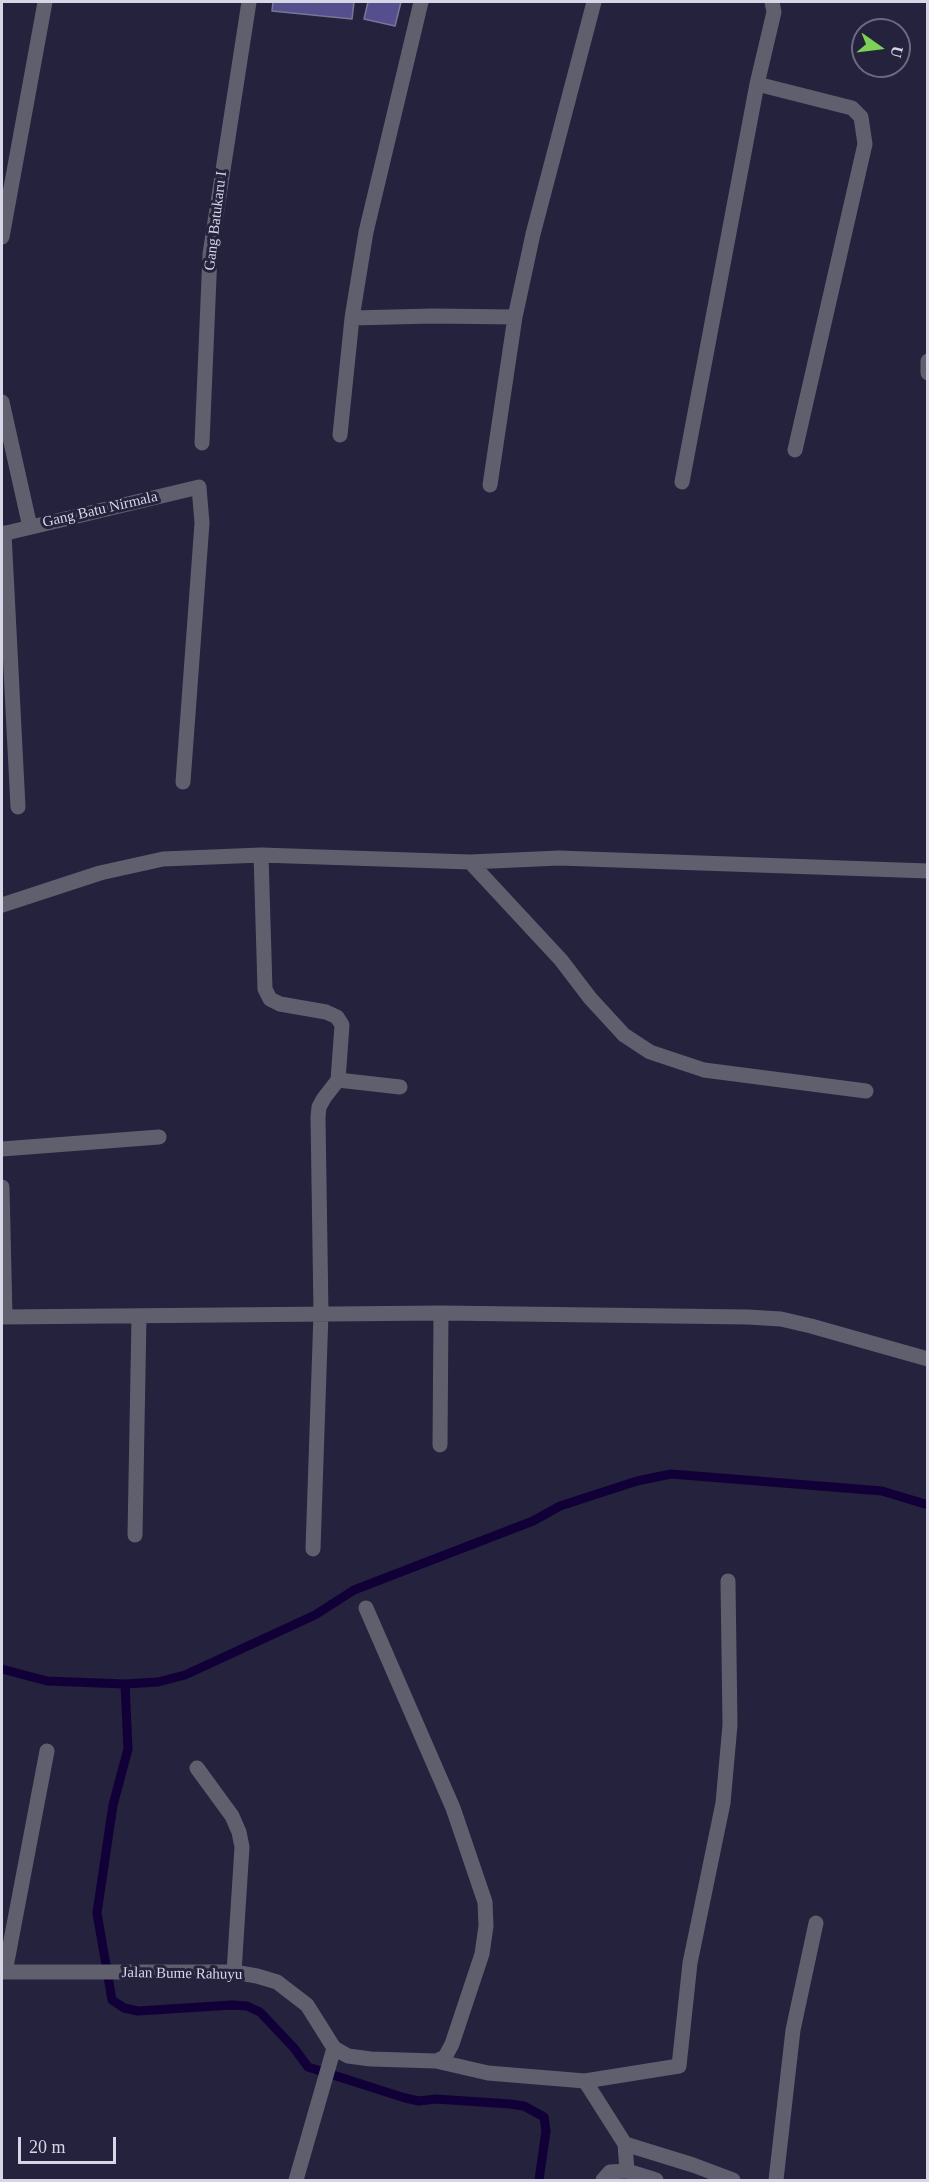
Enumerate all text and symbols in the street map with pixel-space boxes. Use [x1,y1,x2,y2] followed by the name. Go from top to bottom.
[851,18,911,78] north arrow
[887,44,907,60] text: U
[201,170,231,272] street label: Gang Batukaru I
[41,488,159,532] street label: Gang Batu Nirmala
[121,1964,243,1984] street label: Jalan Bume Rahuyu
[21,2125,118,2163] scale bar
[29,2137,66,2157] text: 20 m

